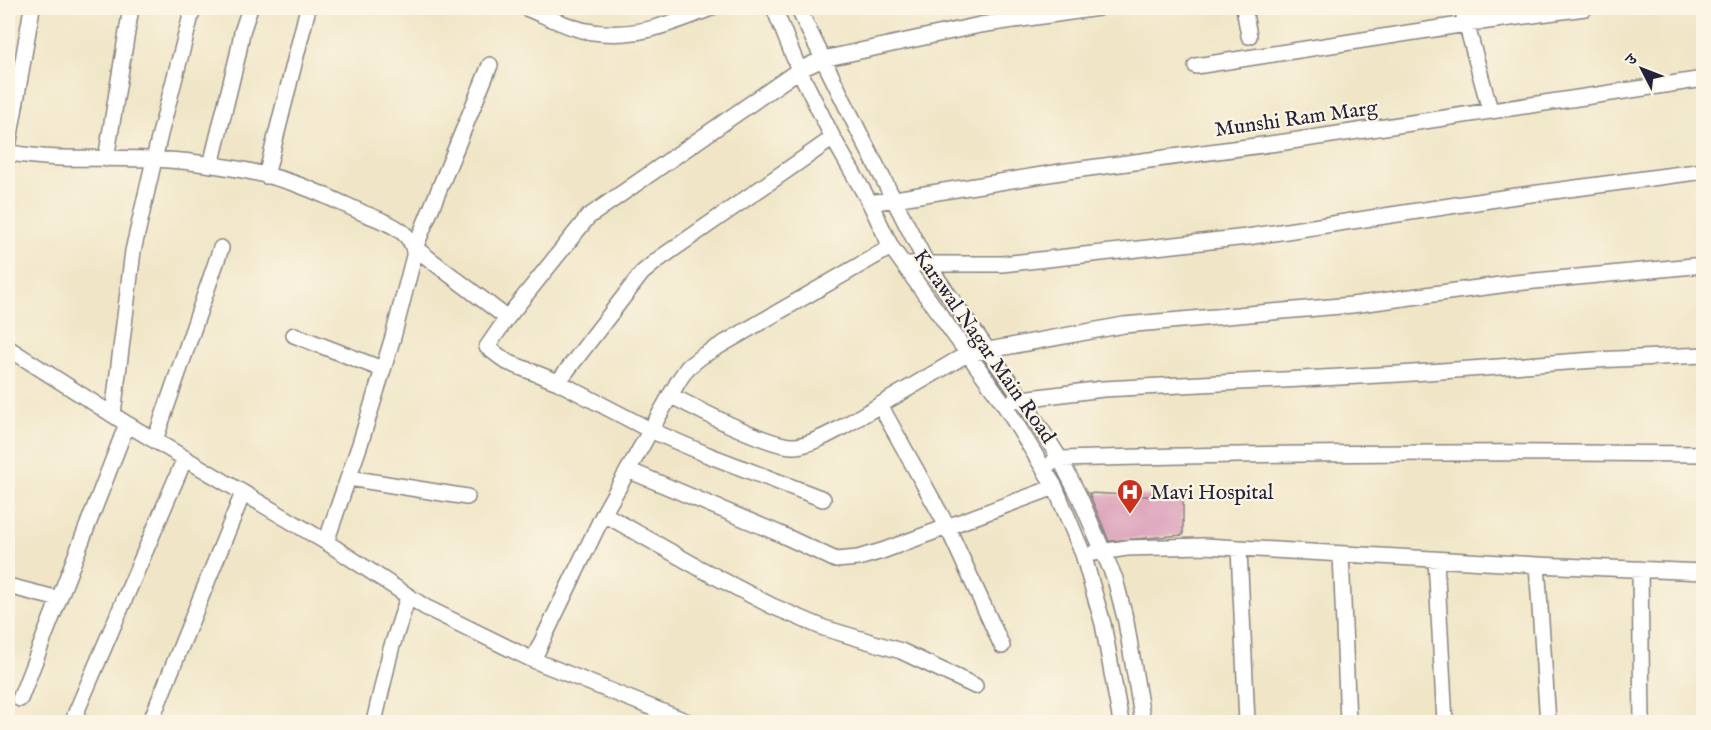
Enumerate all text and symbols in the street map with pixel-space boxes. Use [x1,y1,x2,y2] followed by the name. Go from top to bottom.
[1612,39,1672,99] north arrow
[1622,49,1644,71] text: उ
[1213,95,1380,144] street label: Munshi Ram Marg
[906,244,1062,450] street label: Karawal Nagar Main Road
[1115,477,1145,515] hospital icon: Mavi Hospital
[1150,480,1274,507] place label: Mavi Hospital

